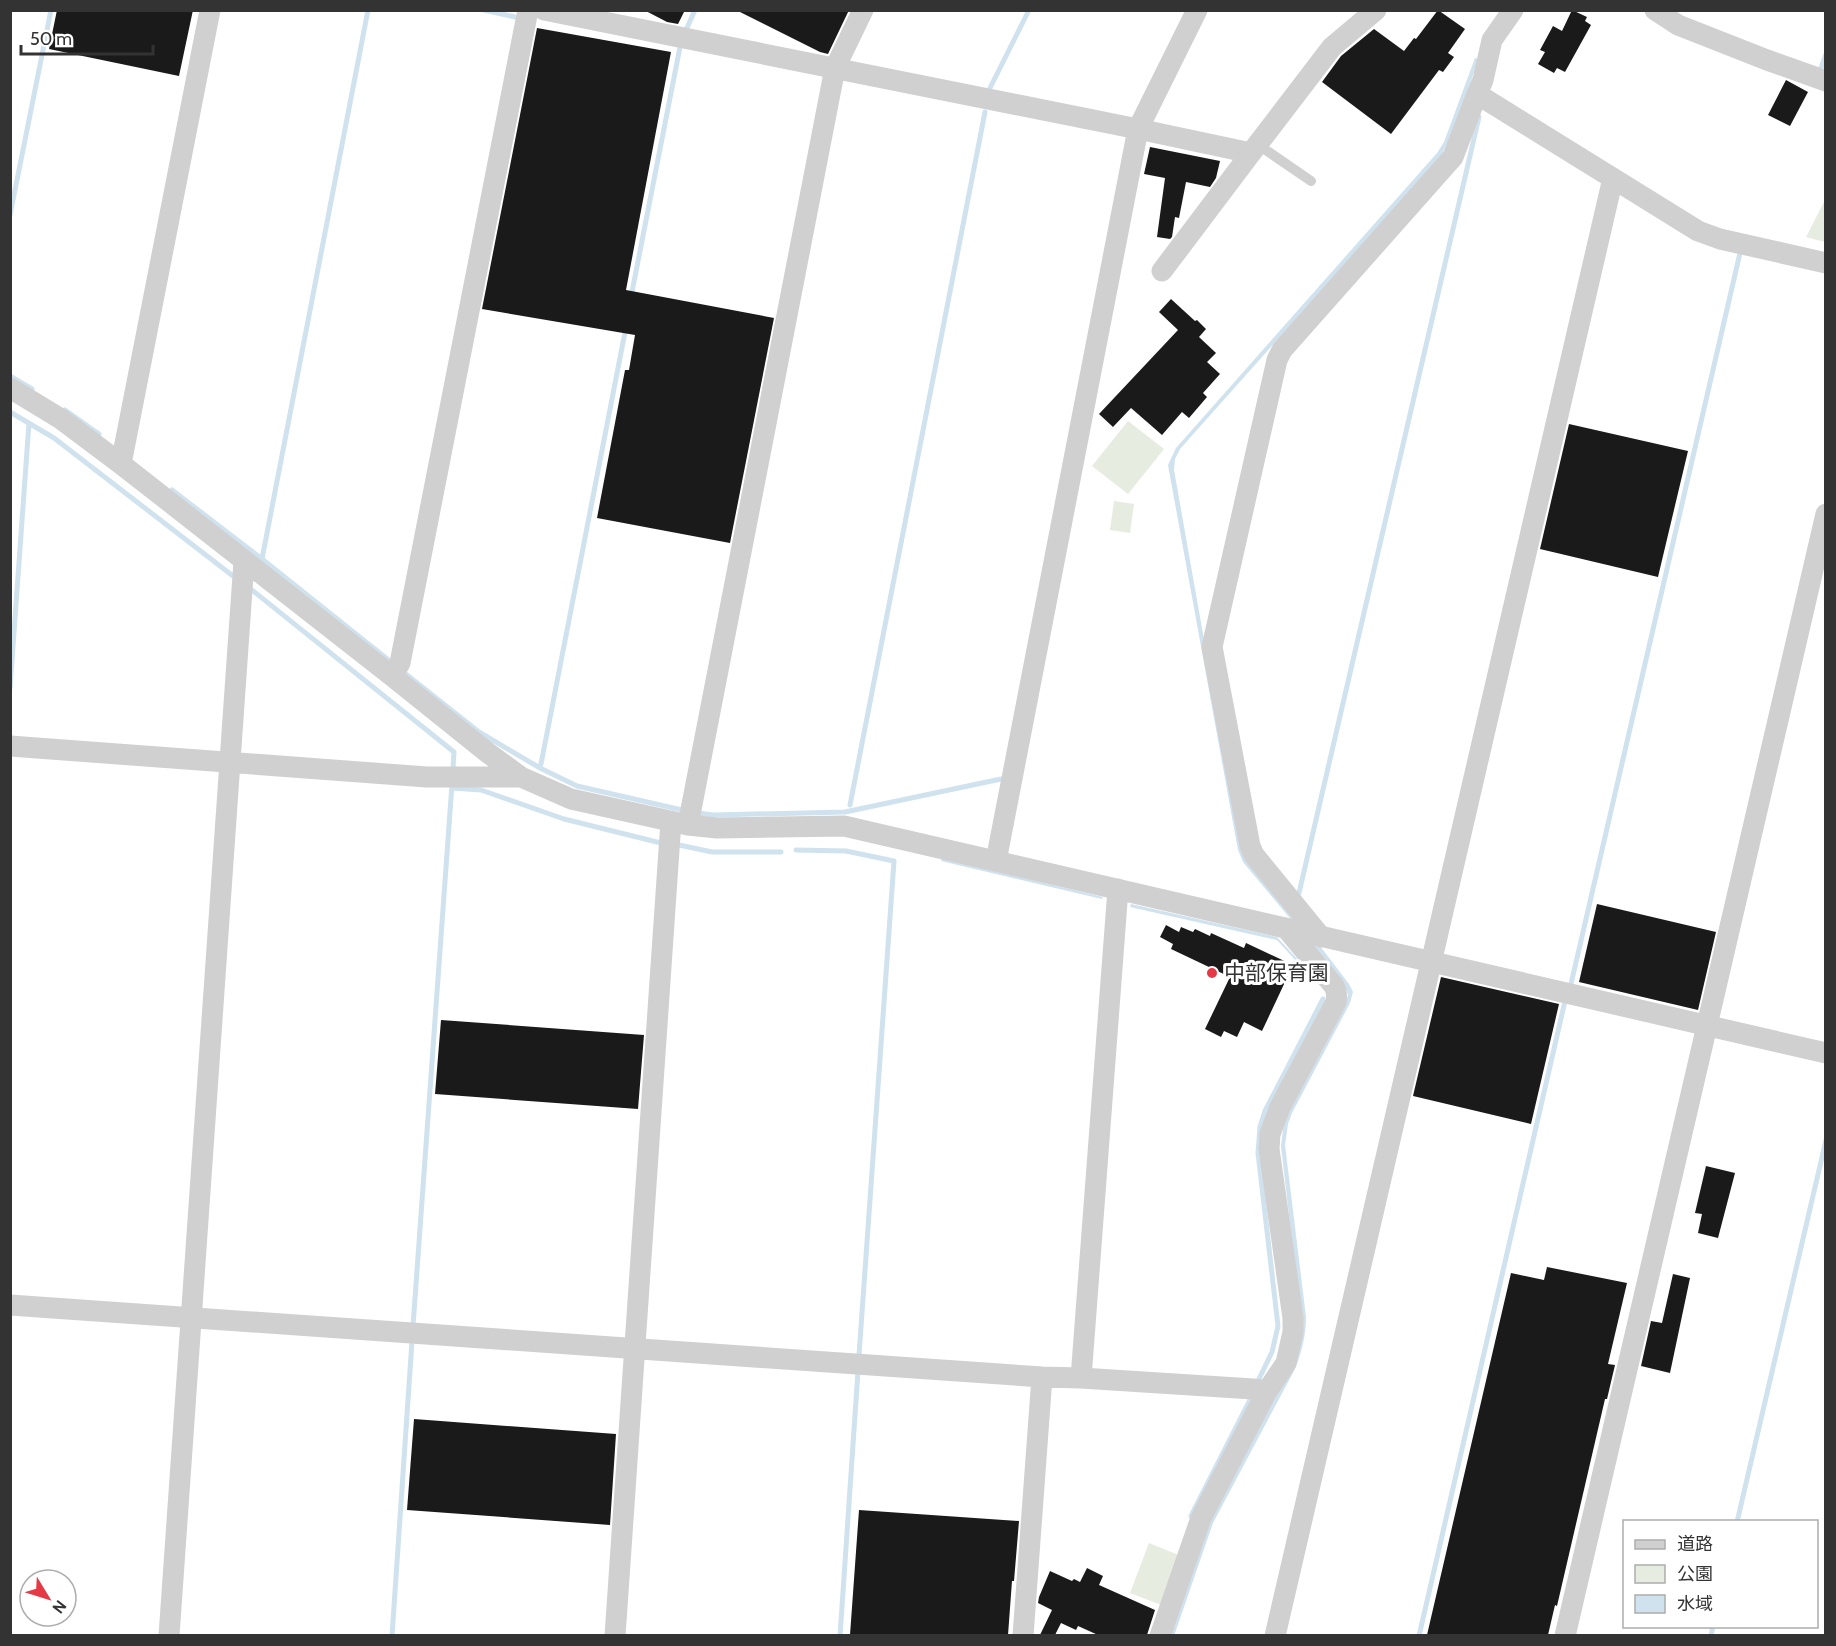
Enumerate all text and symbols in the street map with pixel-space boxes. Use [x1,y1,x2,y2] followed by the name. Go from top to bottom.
[21,18,153,56] scale bar
[30,28,72,50] text: 50 m
[1224,960,1329,985] place label: 中部保育園
[1205,966,1219,980] marker: 中部保育園
[1623,1520,1818,1628] legend
[1677,1533,1713,1555] text: 道路
[1677,1563,1713,1585] text: 公園
[18,1568,78,1628] north arrow
[1677,1593,1713,1615] text: 水域
[48,1597,70,1617] text: N

